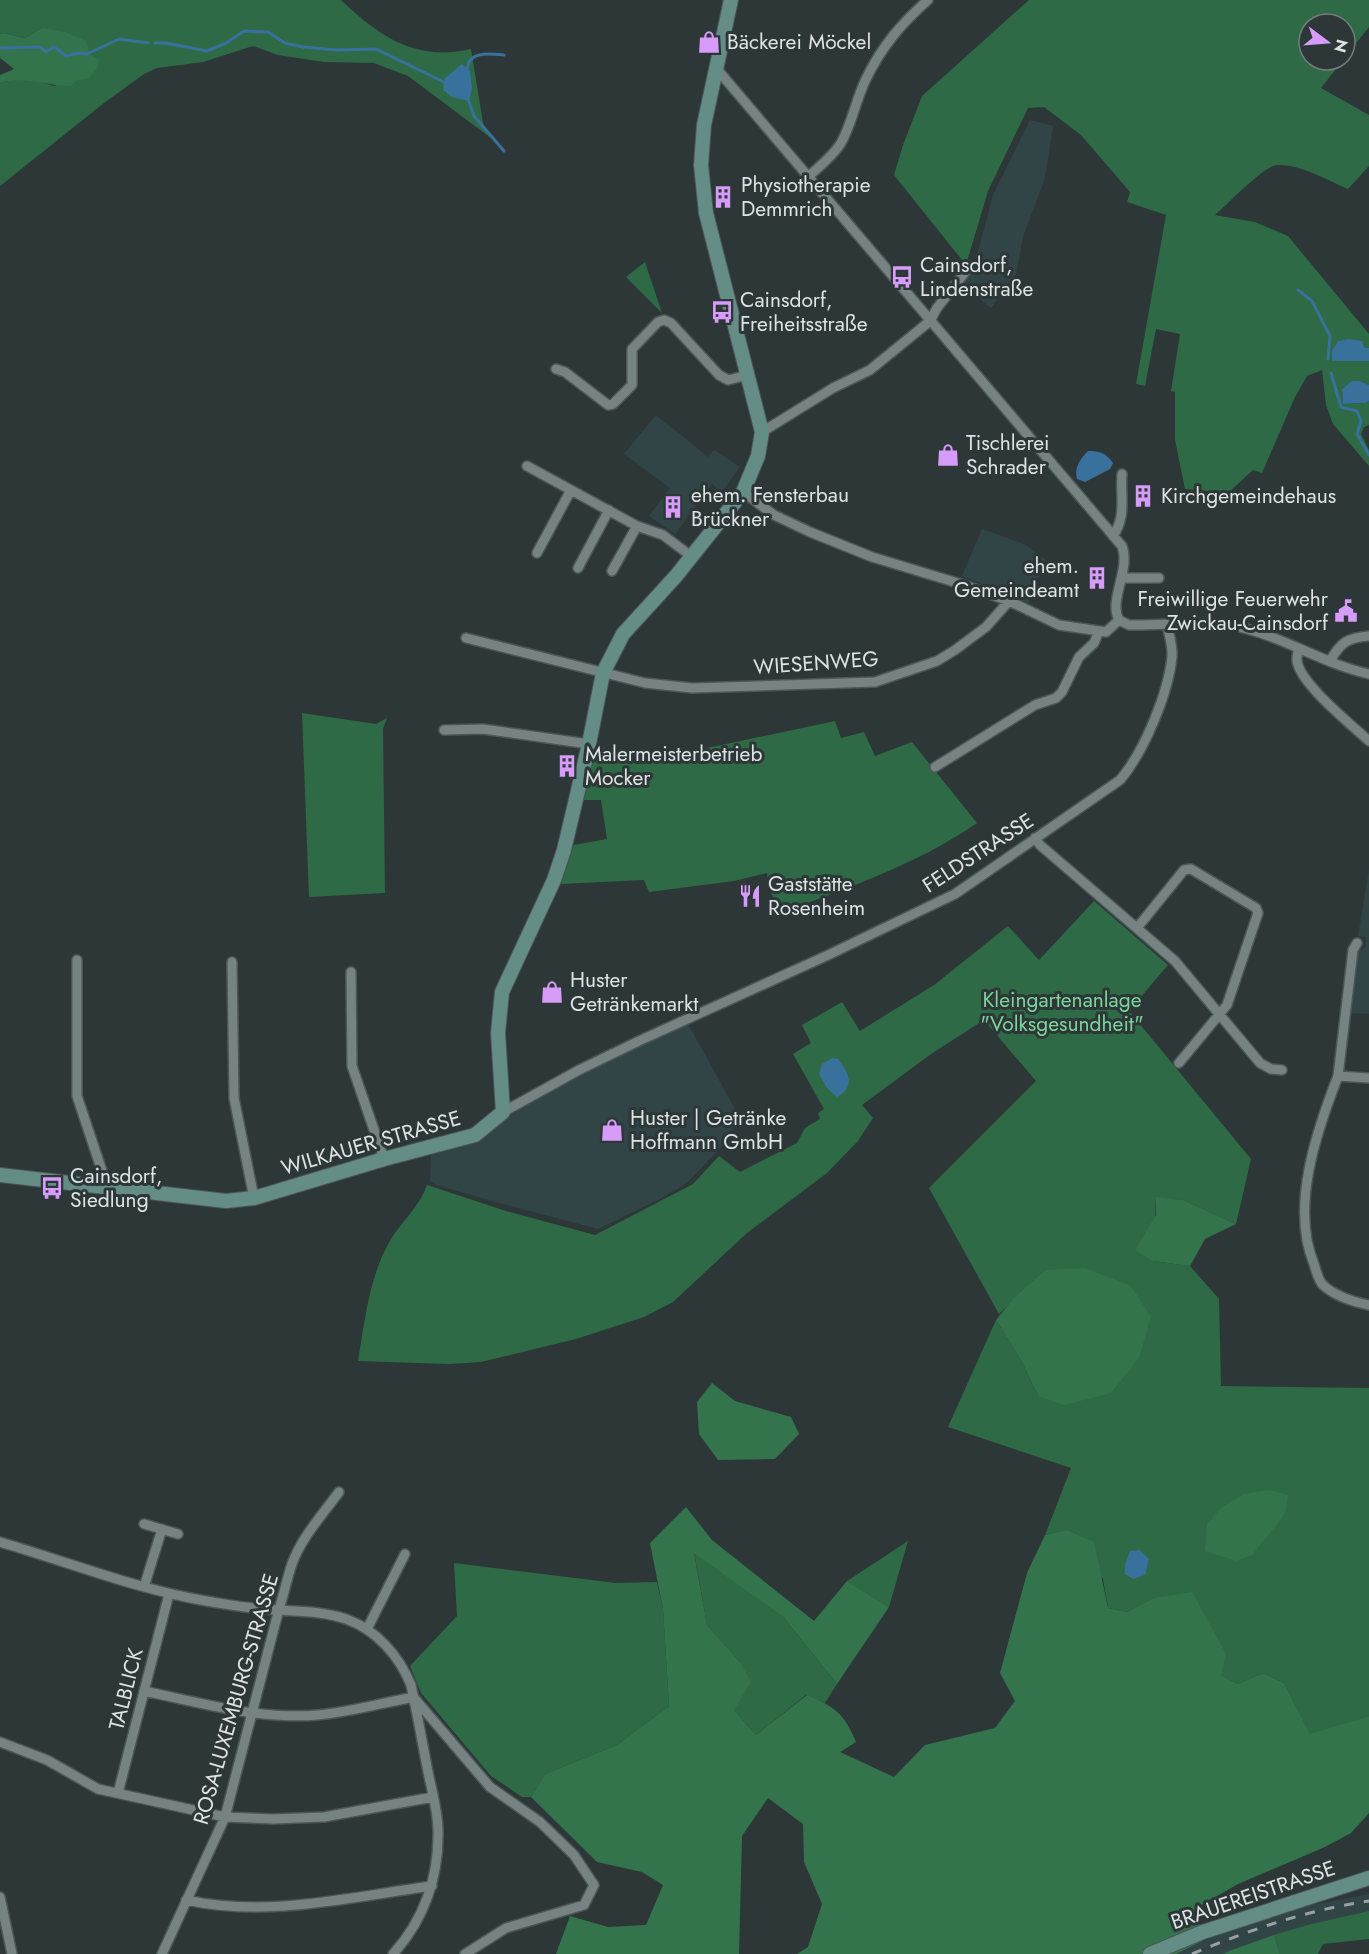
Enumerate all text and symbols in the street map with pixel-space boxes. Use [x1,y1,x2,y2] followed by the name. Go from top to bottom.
[1297,12,1357,72] north arrow
[727,27,871,57] place label: Bäckerei Möckel
[696,29,722,55] shop icon: Bäckerei Möckel
[1328,37,1354,55] text: N
[741,170,871,224] place label: Physiotherapie Demmrich
[710,184,736,210] building icon: Physiotherapie Demmrich
[920,250,1033,304] place label: Cainsdorf, Lindenstraße
[889,264,915,290] bus stop icon: Cainsdorf, Lindenstraße
[740,285,868,339] place label: Cainsdorf, Freiheitsstraße
[709,299,735,325] bus stop icon: Cainsdorf, Freiheitsstraße
[966,428,1050,482] place label: Tischlerei Schrader
[935,442,961,468] shop icon: Tischlerei Schrader
[691,480,849,534] place label: ehem. Fensterbau Brückner
[1161,481,1336,511] place label: Kirchgemeindehaus
[1130,483,1156,509] building icon: Kirchgemeindehaus
[660,494,686,520] building icon: ehem. Fensterbau Brückner
[954,551,1079,605] place label: ehem. Gemeindeamt
[1084,565,1110,591] building icon: ehem. Gemeindeamt
[1137,584,1329,638] place label: Freiwillige Feuerwehr Zwickau-Cainsdorf
[1333,598,1359,624] public building icon: Freiwillige Feuerwehr Zwickau-Cainsdorf
[752,644,880,682] street label: WIESENWEG
[585,739,762,793] place label: Malermeisterbetrieb Mocker
[554,753,580,779] building icon: Malermeisterbetrieb Mocker
[916,806,1040,900] street label: FELDSTRASSE
[768,869,865,923] place label: Gaststätte Rosenheim
[737,883,763,909] restaurant icon: Gaststätte Rosenheim
[570,965,698,1019] place label: Huster Getränkemarkt
[539,979,565,1005] shop icon: Huster Getränkemarkt
[980,985,1144,1039] park label: Kleingartenanlage "Volksgesundheit"
[278,1103,464,1183] street label: WILKAUER STRASSE
[630,1103,786,1157] place label: Huster | Getränke Hoffmann GmbH
[599,1117,625,1143] shop icon: Huster | Getränke Hoffmann GmbH
[70,1161,163,1215] place label: Cainsdorf, Siedlung
[39,1175,65,1201] bus stop icon: Cainsdorf, Siedlung
[186,1570,286,1828] street label: ROSA-LUXEMBURG-STRASSE
[101,1645,151,1733] street label: TALBLICK
[1167,1853,1339,1937] street label: BRAUEREISTRASSE

